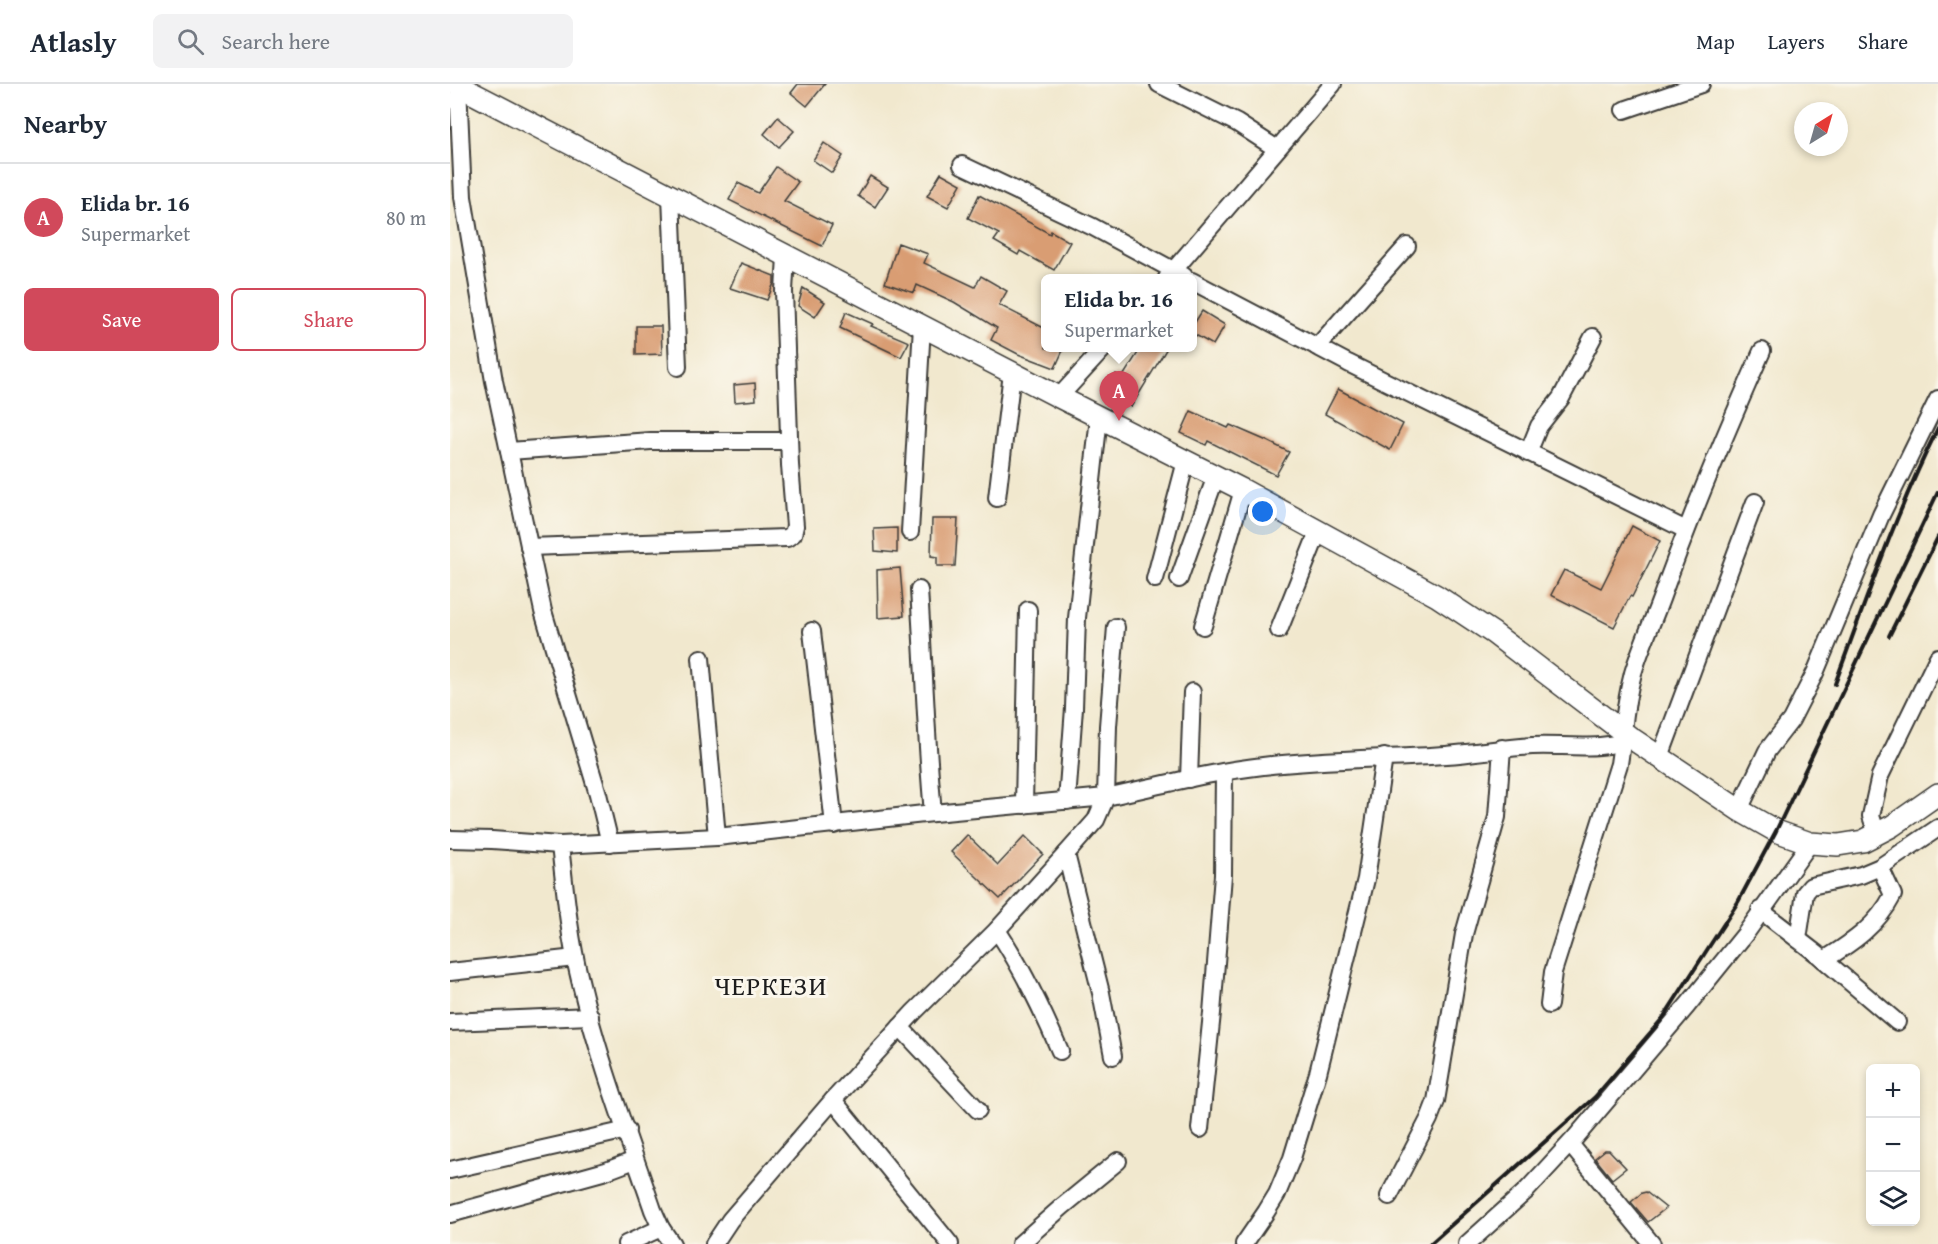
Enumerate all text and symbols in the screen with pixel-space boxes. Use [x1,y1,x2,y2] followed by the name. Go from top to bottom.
[153,14,573,68] search box
[30,21,117,62] text: Atlasly
[174,25,207,58] icon: search
[222,25,330,57] text: Search here
[1696,26,1735,57] text: Map
[1768,26,1825,57] text: Layers
[1858,26,1908,57] text: Share
[1794,102,1848,156] north arrow
[24,104,107,143] text: Nearby
[81,187,190,219] text: Elida br. 16
[37,203,50,232] text: A
[386,203,426,232] text: 80 m
[81,219,190,248] text: Supermarket
[1041,274,1197,352] popup
[1064,283,1173,315] text: Elida br. 16
[24,288,219,351] button: Save
[231,288,426,351] button: Share
[1064,315,1174,344] text: Supermarket
[1100,372,1138,421] pin: A
[1248,497,1277,526] your location
[714,966,828,1005] district label: ЧЕРКЕЗИ
[1866,1064,1920,1226] map controls
[1866,1064,1920,1118] button: +
[1866,1118,1920,1172] button: −
[1866,1172,1920,1226] button: layers

